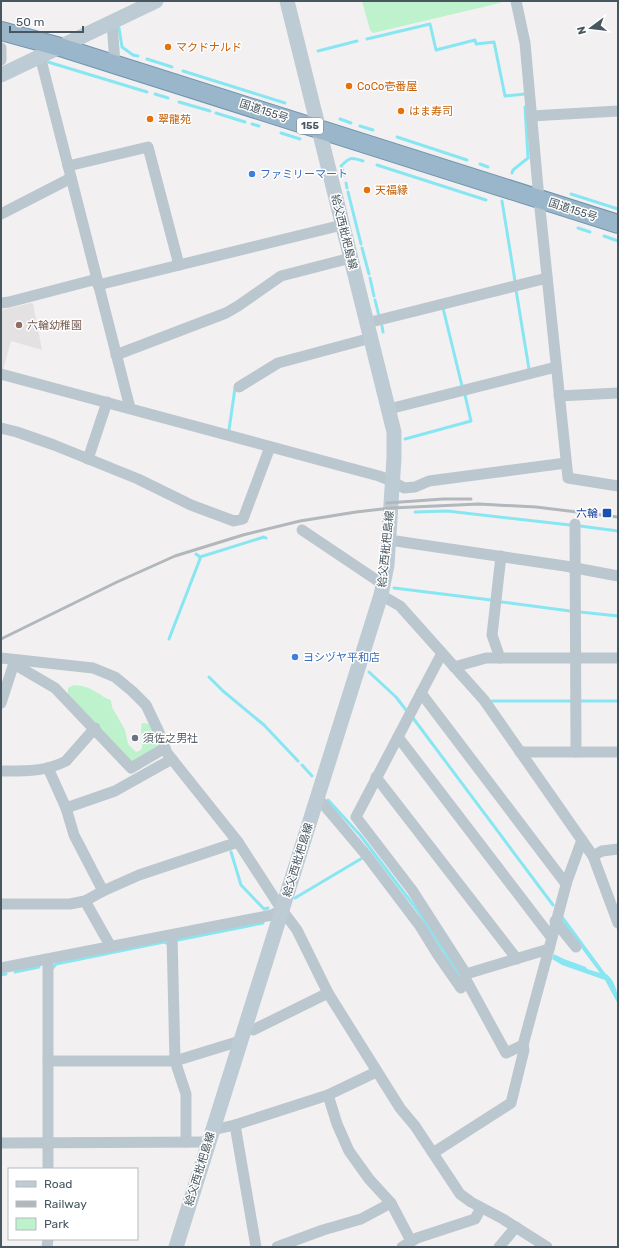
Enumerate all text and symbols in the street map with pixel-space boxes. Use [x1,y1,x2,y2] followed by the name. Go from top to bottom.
[10,8,83,34] scale bar
[571,8,611,48] north arrow
[16,15,44,29] text: 50 m
[574,25,589,36] text: N
[176,41,242,54] place label: マクドナルド
[163,42,173,52] marker: マクドナルド
[357,80,417,93] place label: CoCo壱番屋
[344,81,354,91] marker: CoCo壱番屋
[238,97,290,125] street label: 国道155号
[409,105,453,118] place label: はま寿司
[396,106,406,116] marker: はま寿司
[158,113,191,126] place label: 翠龍苑
[145,114,155,124] marker: 翠龍苑
[297,118,323,134] road number: 155
[260,168,348,181] place label: ファミリーマート
[247,169,257,179] marker: ファミリーマート
[375,184,408,197] place label: 天福縁
[362,185,372,195] marker: 天福縁
[328,193,360,271] street label: 給父西枇杷島線
[547,196,599,224] street label: 国道155号
[27,319,82,332] place label: 六輪幼稚園
[14,320,24,330] marker: 六輪幼稚園
[576,507,598,520] place label: 六輪
[601,507,613,519] marker: 六輪
[376,510,396,588] street label: 給父西枇杷島線
[303,651,380,664] place label: ヨシヅヤ平和店
[290,652,300,662] marker: ヨシヅヤ平和店
[143,732,198,745] place label: 須佐之男社
[130,733,140,743] marker: 須佐之男社
[281,821,315,899] street label: 給父西枇杷島線
[183,1130,217,1208] street label: 給父西枇杷島線
[8,1168,138,1240] legend
[44,1177,72,1191] text: Road
[44,1197,87,1211] text: Railway
[44,1217,70,1231] text: Park

